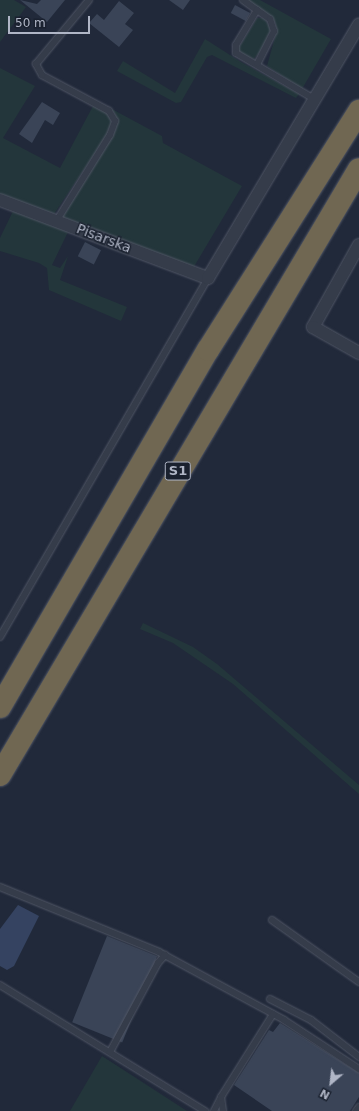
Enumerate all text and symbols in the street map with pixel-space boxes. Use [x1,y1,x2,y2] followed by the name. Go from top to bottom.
[10,8,92,34] scale bar
[15,16,46,30] text: 50 m
[74,220,134,256] street label: Pisarska
[164,460,192,482] road number: S1
[311,1063,351,1103] north arrow
[318,1086,332,1102] text: N

